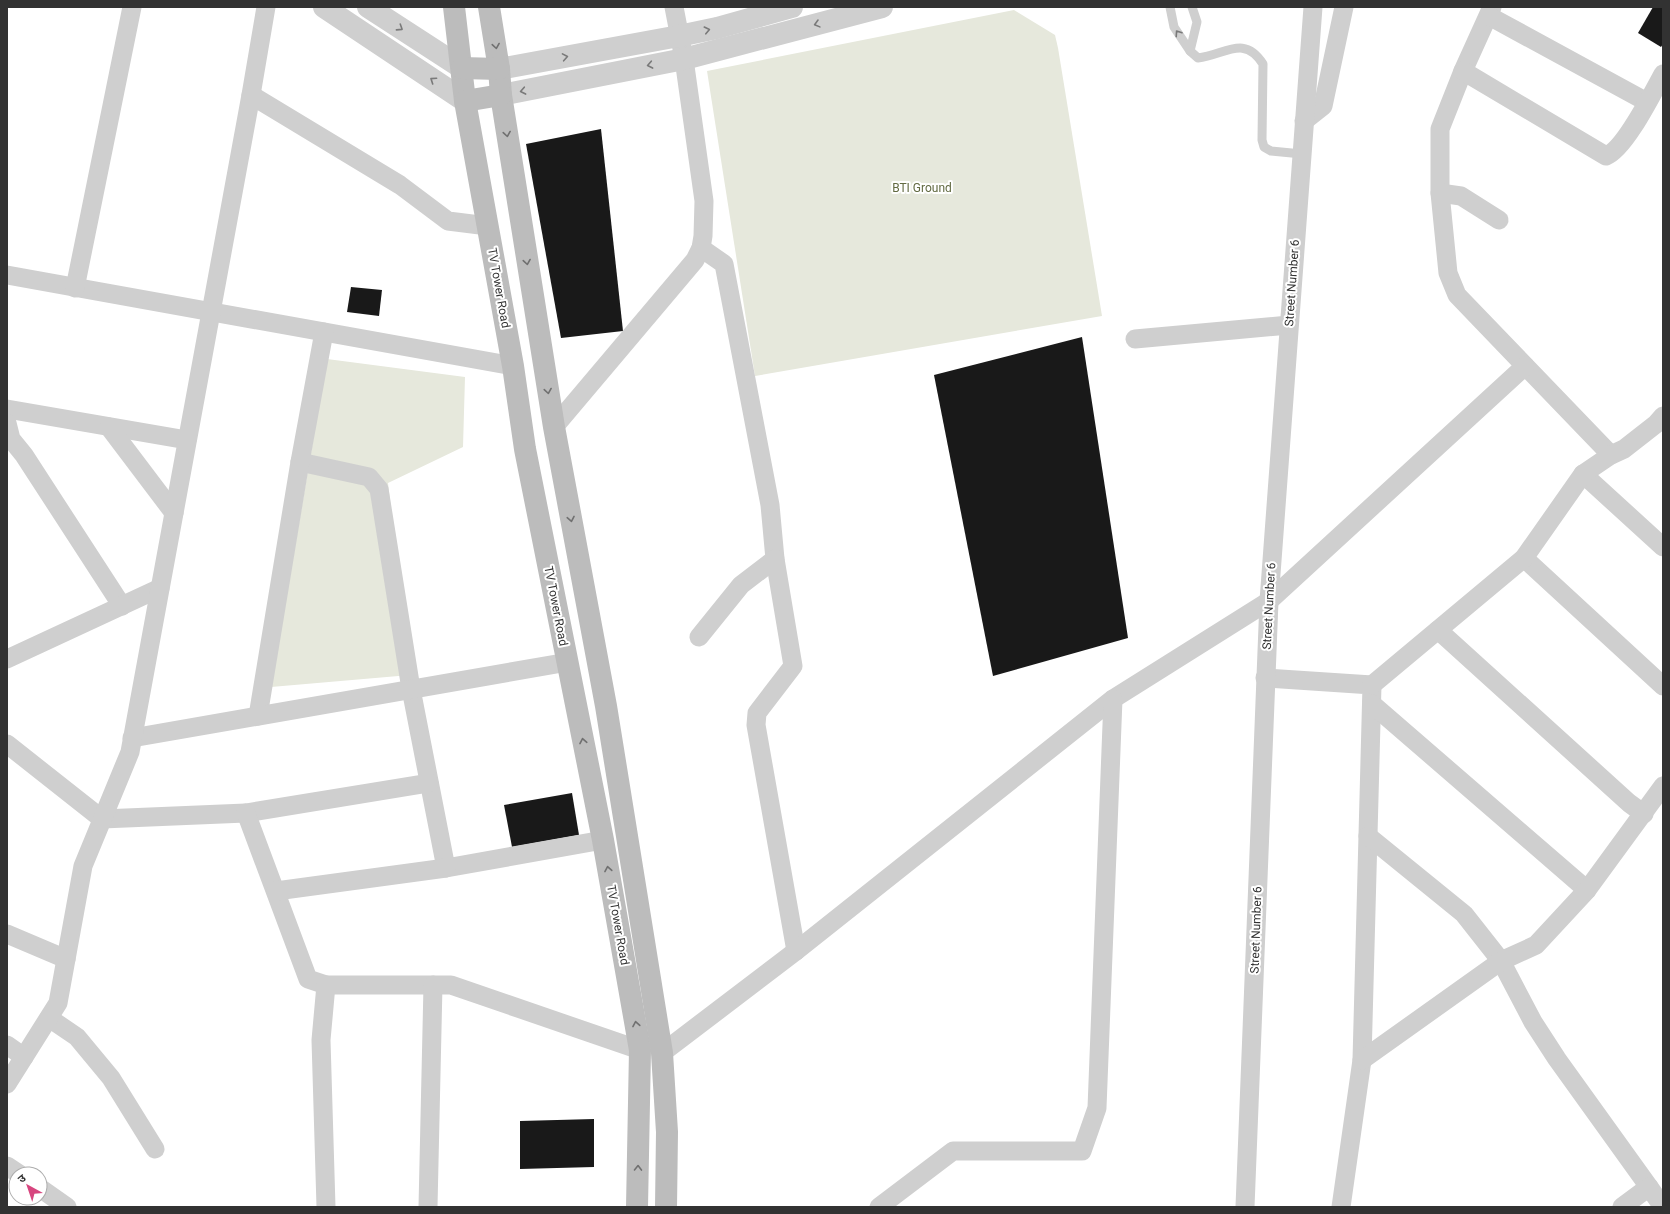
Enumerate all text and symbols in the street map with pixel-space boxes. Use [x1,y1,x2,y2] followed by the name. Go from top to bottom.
[814,19,821,28] one-way arrow
[396,23,403,30] one-way arrow
[703,26,710,35] one-way arrow
[1175,30,1183,37] one-way arrow
[491,42,500,49] one-way arrow
[562,53,568,62] one-way arrow
[647,61,653,69] one-way arrow
[430,78,437,85] one-way arrow
[520,86,526,95] one-way arrow
[502,131,511,137] one-way arrow
[892,181,952,195] park label: BTI Ground
[1282,239,1302,327] street label: Street Number 6
[485,247,513,329] street label: TV Tower Road
[522,259,531,265] one-way arrow
[543,388,552,394] one-way arrow
[566,515,575,522] one-way arrow
[1260,562,1278,650] street label: Street Number 6
[541,565,571,647] street label: TV Tower Road
[579,738,588,744] one-way arrow
[604,866,613,872] one-way arrow
[604,884,632,966] street label: TV Tower Road
[1247,886,1265,974] street label: Street Number 6
[632,1021,641,1028] one-way arrow
[634,1165,642,1171] one-way arrow
[8,1166,48,1206] north arrow
[15,1171,29,1186] text: उ

